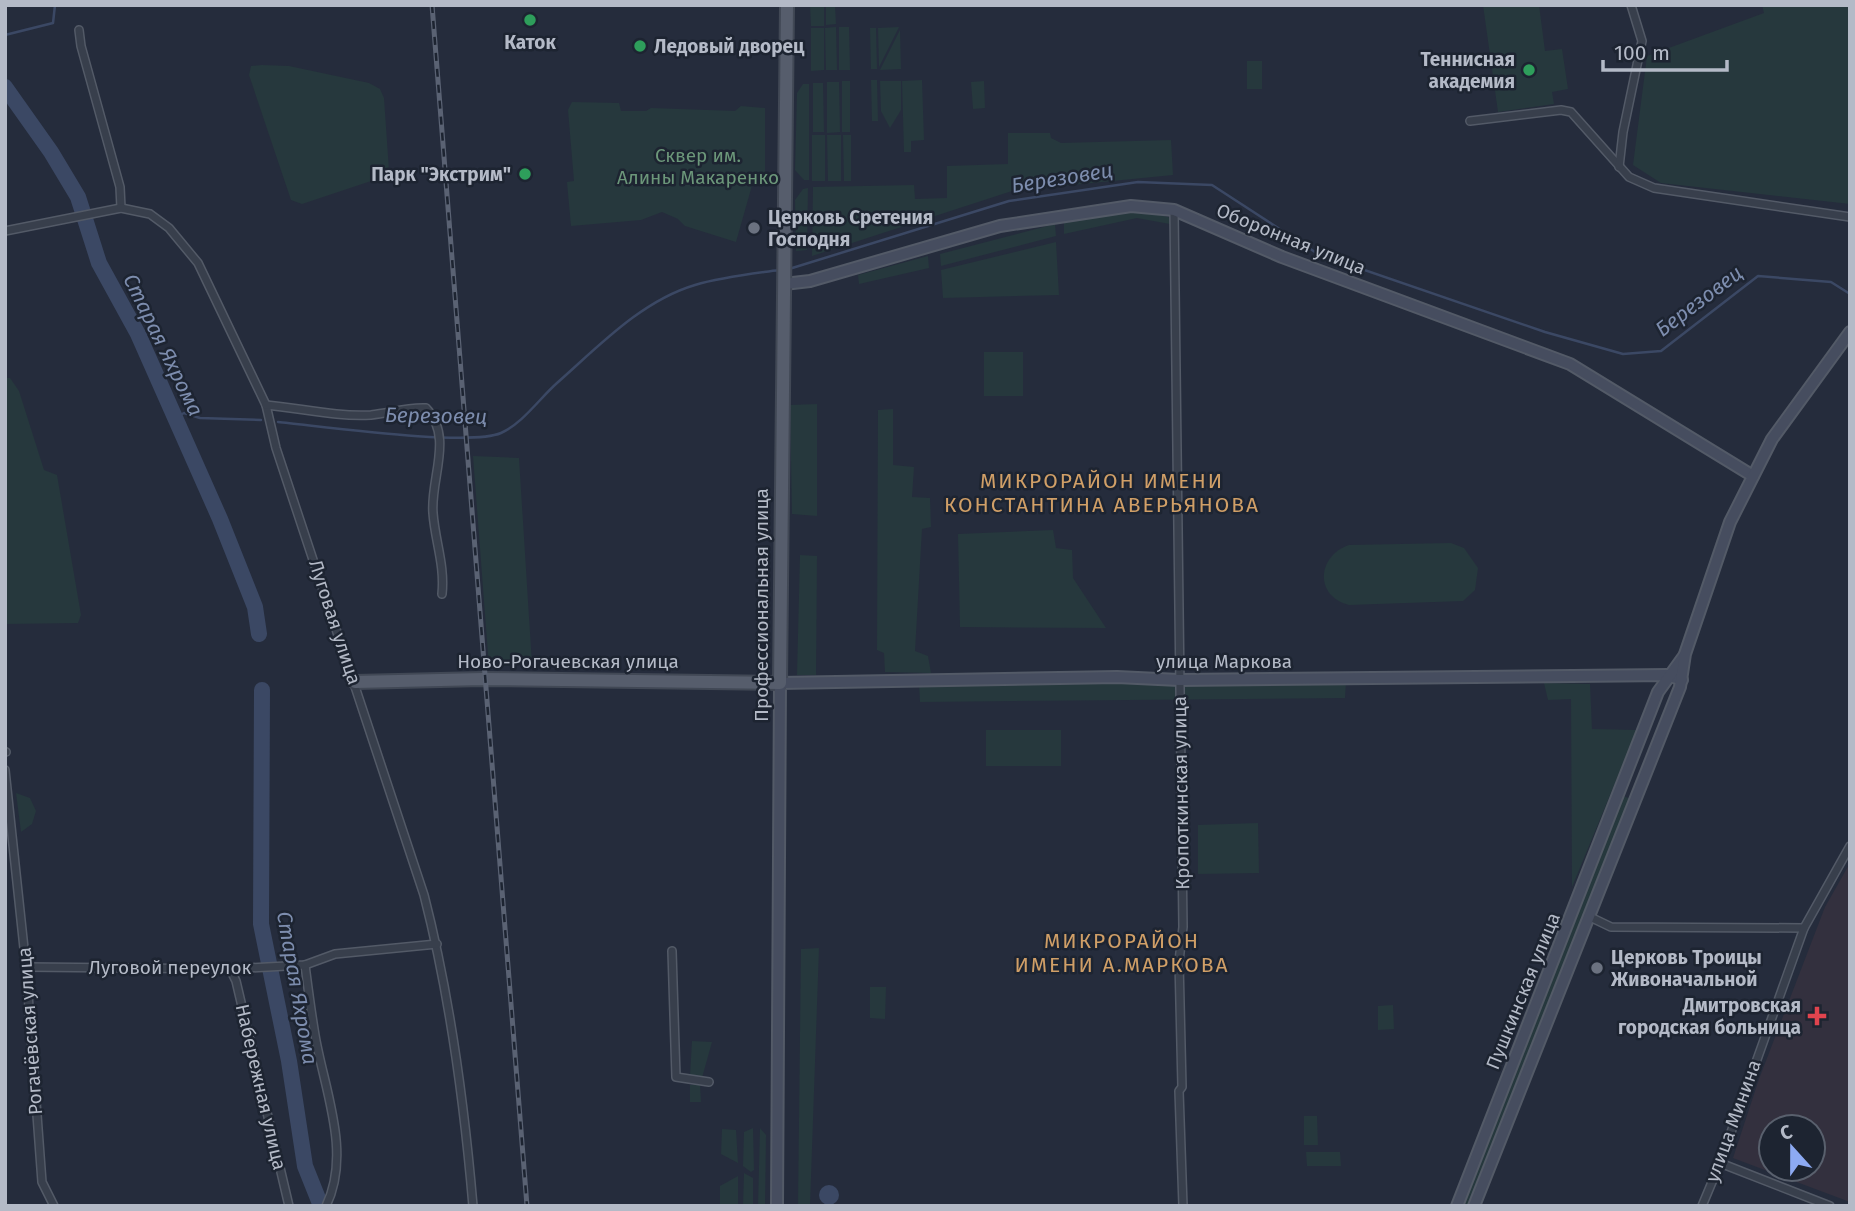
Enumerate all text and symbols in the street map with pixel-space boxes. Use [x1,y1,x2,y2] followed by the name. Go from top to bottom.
[522,12,538,28] marker: Каток
[1603,28,1727,72] scale bar
[504,31,556,54] place label: Каток
[654,35,805,58] place label: Ледовый дворец
[632,38,648,54] marker: Ледовый дворец
[1614,40,1670,66] text: 100 m
[1421,48,1515,93] place label: Теннисная академия
[1521,62,1537,78] marker: Теннисная академия
[617,144,779,189] park label: Сквер им. Алины Макаренко
[1009,157,1115,199] water label: Березовец
[371,163,511,186] place label: Парк "Экстрим"
[517,166,533,182] marker: Парк "Экстрим"
[1213,199,1369,279] street label: Оборонная улица
[768,206,933,251] place label: Церковь Сретения Господня
[746,220,762,236] marker: Церковь Сретения Господня
[1650,260,1748,342] water label: Березовец
[117,270,209,420] water label: Старая Яхрома
[385,402,487,430] water label: Березовец
[944,468,1260,518] district label: МИКРОРАЙОН ИМЕНИ КОНСТАНТИНА АВЕРЬЯНОВА
[750,488,773,722] street label: Профессиональная улица
[304,557,366,687] street label: Луговая улица
[457,650,679,673] street label: Ново-Рогачевская улица
[1156,650,1292,673] street label: улица Маркова
[1168,696,1194,890] street label: Кропоткинская улица
[271,909,323,1067] water label: Старая Яхрома
[1481,909,1565,1073] street label: Пушкинская улица
[1014,928,1230,978] district label: МИКРОРАЙОН ИМЕНИ А.МАРКОВА
[13,946,47,1116] street label: Рогачёвская улица
[1610,946,1762,991] place label: Церковь Троицы Живоначальной
[89,956,252,979] street label: Луговой переулок
[1589,960,1605,976] marker: Церковь Троицы Живоначальной
[1618,994,1801,1039] place label: Дмитровская городская больница
[231,1002,291,1172] street label: Набережная улица
[1807,1006,1827,1026] marker: Дмитровская городская больница
[1700,1057,1766,1185] street label: улица Минина
[1757,1113,1827,1183] north arrow
[1777,1120,1795,1145] text: С

